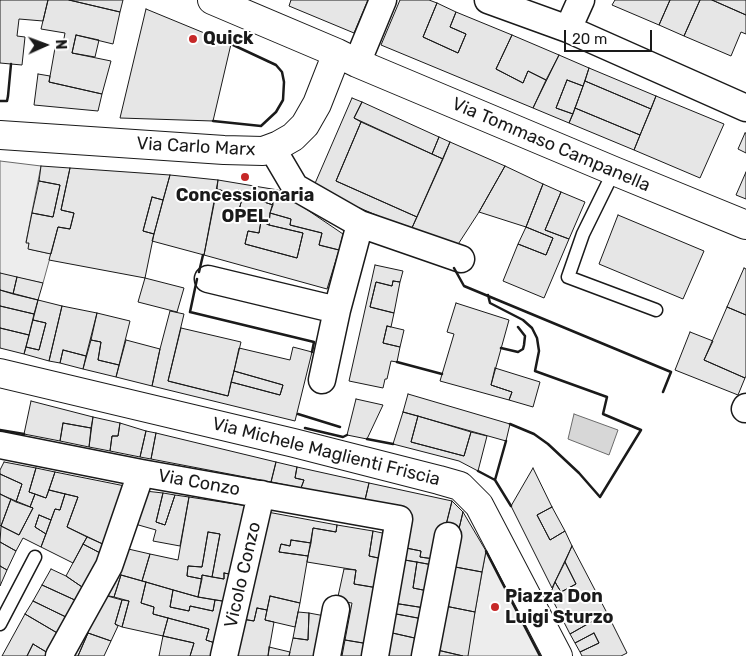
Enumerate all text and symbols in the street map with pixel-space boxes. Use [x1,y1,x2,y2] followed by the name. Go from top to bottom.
[20,20,70,70] north arrow
[566,20,654,52] scale bar
[203,28,254,50] place label: Quick
[572,30,607,48] text: 20 m
[187,33,199,45] marker: Quick
[52,39,69,50] text: N
[448,93,654,197] street label: Via Tommaso Campanella
[136,133,256,161] street label: Via Carlo Marx
[239,171,251,183] marker: Concessionaria OPEL
[176,185,314,228] place label: Concessionaria OPEL
[210,413,442,491] street label: Via Michele Maglienti Friscia
[156,465,242,501] street label: Via Conzo
[220,520,266,630] street label: Vicolo Conzo
[505,586,614,628] place label: Piazza Don Luigi Sturzo
[489,601,501,613] marker: Piazza Don Luigi Sturzo

